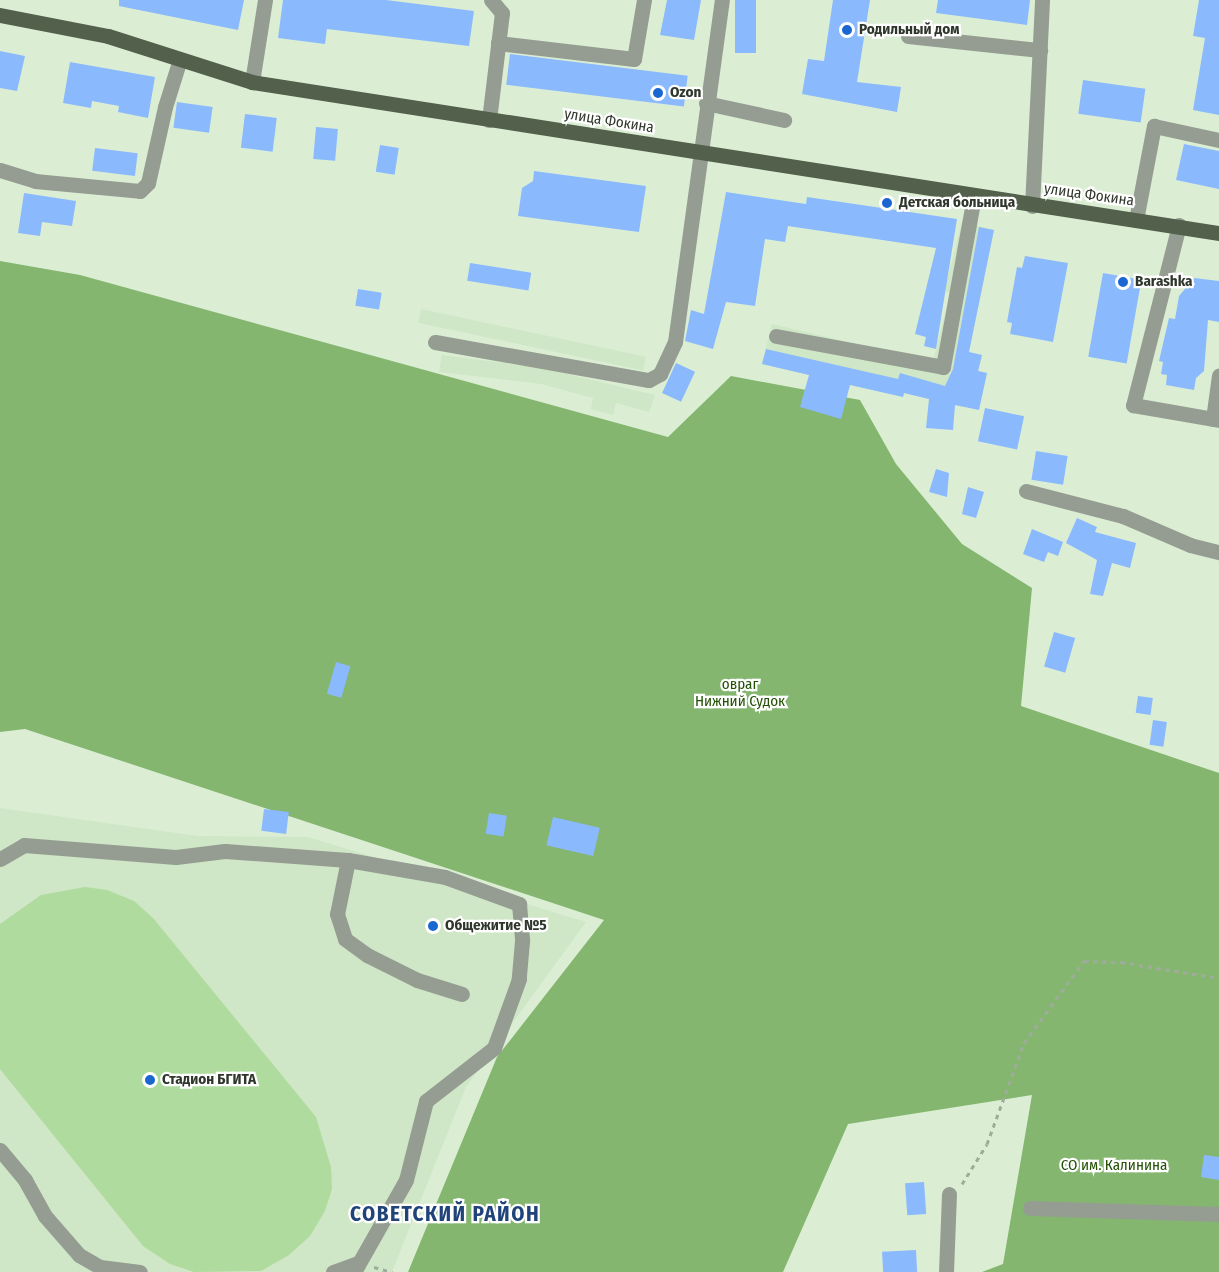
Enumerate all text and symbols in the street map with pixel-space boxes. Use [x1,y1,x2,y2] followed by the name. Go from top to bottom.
[859,21,959,39] place label: Родильный дом
[840,23,854,37] marker: Родильный дом
[670,84,701,102] place label: Ozon
[651,86,665,100] marker: Ozon
[563,105,655,137] street label: улица Фокина
[1043,180,1135,210] street label: улица Фокина
[899,194,1015,212] place label: Детская больница
[880,196,894,210] marker: Детская больница
[1135,273,1193,291] place label: Barashka
[1116,275,1130,289] marker: Barashka
[695,675,785,710] park label: овраг Нижний Судок
[445,917,547,935] place label: Общежитие №5
[426,919,440,933] marker: Общежитие №5
[162,1071,256,1089] place label: Стадион БГИТА
[143,1073,157,1087] marker: Стадион БГИТА
[1061,1157,1167,1175] park label: СО им. Калинина
[350,1201,540,1227] district label: СОВЕТСКИЙ РАЙОН

